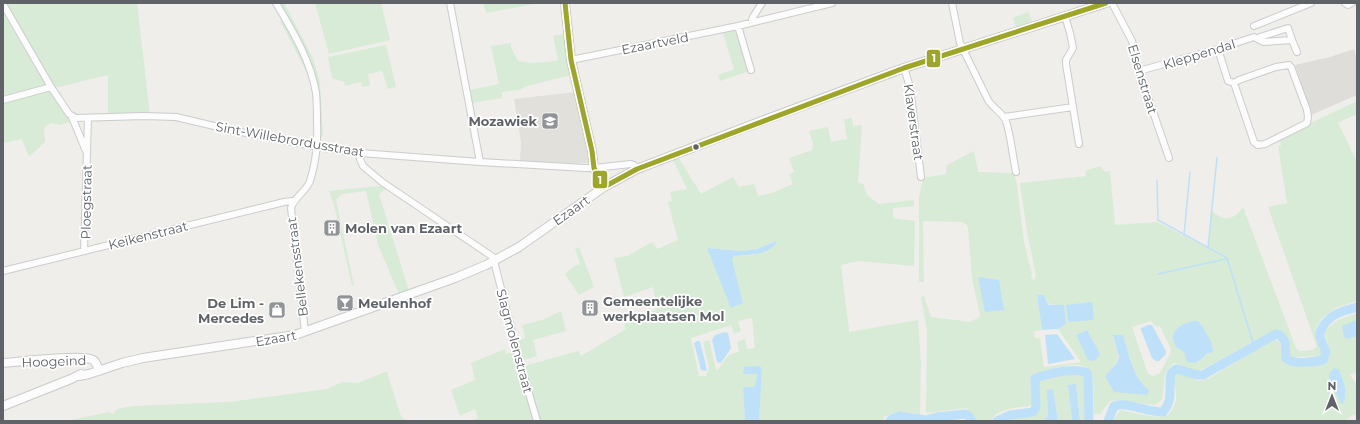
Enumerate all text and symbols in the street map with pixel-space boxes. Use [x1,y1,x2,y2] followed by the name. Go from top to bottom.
[620,29,690,57] street label: Ezaartveld
[1161,35,1237,73] street label: Kleppendal
[1125,42,1161,116] street label: Elsenstraat
[926,49,941,68] line badge: 1
[932,51,936,65] text: 1
[901,83,927,161] street label: Klaverstraat
[540,111,560,131] school or university icon: Mozawiek
[468,113,537,129] place label: Mozawiek
[214,118,366,160] street label: Sint-Willebrordusstraat
[691,142,701,152] unlabelled marker
[77,165,95,239] street label: Ploegstraat
[592,170,608,189] line badge: 1
[598,173,602,187] text: 1
[550,192,592,228] street label: Ezaart
[283,216,311,318] street label: Bellekensstraat
[107,217,189,253] street label: Keikenstraat
[322,218,342,238] building icon: Molen van Ezaart
[345,220,462,236] place label: Molen van Ezaart
[493,287,537,395] street label: Slagmolenstraat
[335,293,355,313] bar icon: Meulenhof
[603,293,724,324] place label: Gemeentelijke werkplaatsen Mol
[198,295,264,326] place label: De Lim - Mercedes
[358,295,432,311] place label: Meulenhof
[580,298,600,318] building icon: Gemeentelijke werkplaatsen Mol
[267,300,287,320] shop icon: De Lim - Mercedes
[254,327,298,349] street label: Ezaart
[21,352,87,370] street label: Hoogeind
[1312,376,1352,416] north arrow
[1328,379,1336,393] text: N

